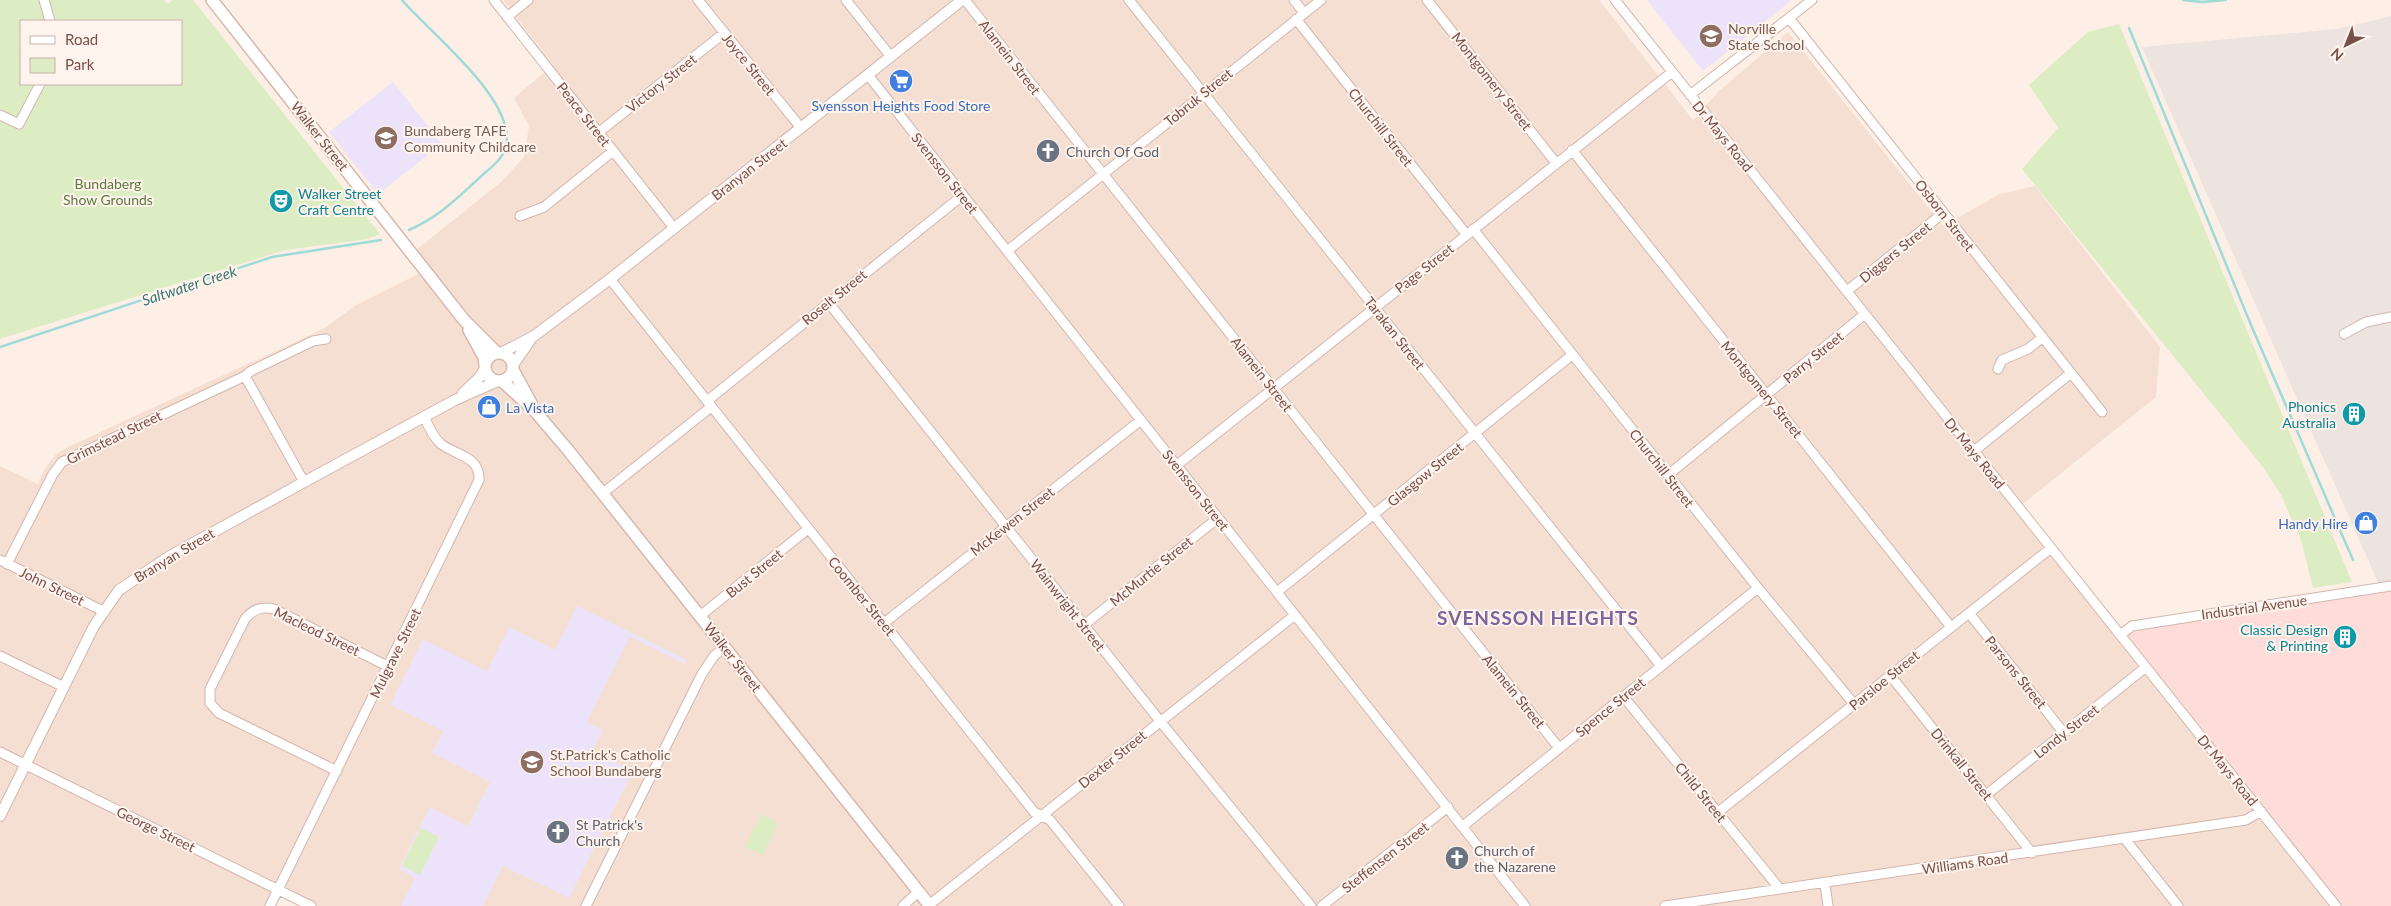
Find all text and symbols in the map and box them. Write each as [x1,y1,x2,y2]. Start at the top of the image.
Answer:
street label: Alamein Street [976,16,1044,98]
legend [20,20,182,85]
place label: Norville State School [1728,20,1804,53]
north arrow [2321,20,2371,70]
school or university icon: Norville State School [1698,23,1724,49]
street label: Montgomery Street [1448,29,1536,133]
text: Road [65,30,98,48]
street label: Joyce Street [719,30,779,98]
text: N [2327,45,2347,65]
street label: Victory Street [622,50,700,116]
text: Park [65,55,95,73]
street label: Tobruk Street [1160,64,1236,130]
supermarket icon: Svensson Heights Food Store [888,68,914,94]
street label: Peace Street [554,79,614,149]
street label: Churchill Street [1345,84,1417,170]
place label: Svensson Heights Food Store [812,97,990,114]
street label: Dr Mays Road [1689,97,1757,175]
street label: Walker Street [288,98,352,174]
place label: Bundaberg TAFE Community Childcare [404,122,536,155]
school or university icon: Bundaberg TAFE Community Childcare [373,125,399,151]
street label: Svensson Street [908,129,982,217]
street label: Branyan Street [708,134,790,204]
church icon: Church Of God [1035,138,1061,164]
place label: Church Of God [1066,143,1159,160]
park label: Bundaberg Show Grounds [63,175,153,208]
street label: Osborn Street [1912,176,1978,254]
place label: Walker Street Craft Centre [298,185,381,218]
theatre icon: Walker Street Craft Centre [268,188,294,214]
street label: Diggers Street [1856,218,1934,286]
street label: Page Street [1391,240,1457,296]
water label: Saltwater Creek [139,261,239,309]
street label: Roselt Street [798,266,870,328]
street label: Tarakan Street [1361,293,1429,373]
street label: Parry Street [1779,328,1847,386]
street label: Alamein Street [1228,333,1296,415]
street label: Montgomery Street [1718,337,1806,441]
shop icon: La Vista [476,394,502,420]
place label: Phonics Australia [2282,398,2336,431]
place label: La Vista [506,399,554,416]
building icon: Phonics Australia [2341,401,2367,427]
street label: Grimstead Street [64,407,164,467]
street label: Dr Mays Road [1941,414,2009,492]
street label: Churchill Street [1626,425,1698,511]
street label: Glasgow Street [1384,438,1466,510]
street label: Svensson Street [1159,446,1233,534]
street label: McKewen Street [967,483,1057,559]
shop icon: Handy Hire [2353,510,2379,536]
place label: Handy Hire [2278,515,2348,532]
street label: Branyan Street [131,524,217,586]
street label: McMurtie Street [1106,532,1196,610]
street label: Bust Street [722,545,786,601]
street label: Coomber Street [825,553,899,639]
street label: Wainwright Street [1027,556,1109,654]
street label: John Street [17,563,87,609]
street label: Industrial Avenue [2200,591,2308,623]
street label: Macleod Street [271,603,363,659]
street label: Mulgrave Street [366,605,424,701]
district label: SVENSSON HEIGHTS [1437,606,1639,629]
street label: Walker Street [701,619,765,695]
place label: Classic Design & Printing [2240,621,2328,654]
building icon: Classic Design & Printing [2332,624,2358,650]
street label: Parsons Street [1982,632,2050,712]
street label: Parsloe Street [1845,647,1923,713]
street label: Alamein Street [1479,651,1549,731]
street label: Spence Street [1572,674,1648,740]
street label: Londy Street [2030,700,2102,762]
street label: Drinkall Street [1928,724,1996,804]
street label: Dexter Street [1075,726,1149,792]
street label: Dr Mays Road [2194,731,2262,809]
place label: St.Patrick's Catholic School Bundaberg [550,746,671,779]
school or university icon: St.Patrick's Catholic School Bundaberg [519,749,545,775]
street label: Child Street [1672,759,1730,825]
street label: George Street [114,803,198,855]
place label: St Patrick's Church [576,816,643,849]
street label: Steffensen Street [1338,818,1432,896]
church icon: St Patrick's Church [545,819,571,845]
place label: Church of the Nazarene [1474,842,1556,875]
church icon: Church of the Nazarene [1444,845,1470,871]
street label: Williams Road [1921,849,2009,877]

